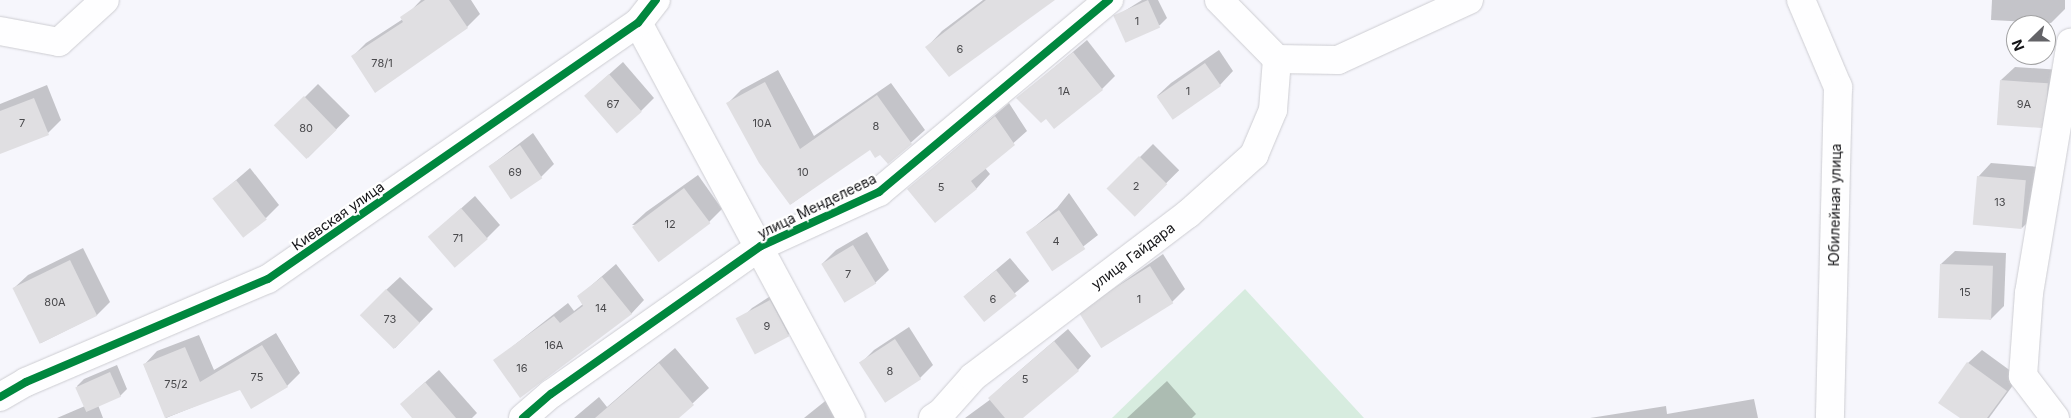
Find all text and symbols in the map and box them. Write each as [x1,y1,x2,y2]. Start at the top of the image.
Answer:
house number: 1 [1135,14,1139,28]
north arrow [2006,15,2056,65]
text: N [2008,37,2027,54]
house number: 6 [957,42,963,56]
house number: 78/1 [371,56,393,70]
house number: 1А [1058,84,1070,98]
house number: 1 [1186,84,1190,98]
house number: 67 [606,97,620,111]
house number: 9А [2017,97,2031,111]
house number: 7 [19,116,25,130]
house number: 10А [752,116,772,130]
house number: 8 [873,119,879,133]
house number: 80 [299,121,313,135]
street label: Юбилейная улица [1826,143,1844,267]
house number: 69 [508,165,522,179]
house number: 10 [797,165,809,179]
street label: улица Менделеева [755,170,879,242]
street label: Киевская улица [289,178,387,254]
house number: 2 [1133,179,1139,193]
house number: 5 [938,180,944,194]
house number: 13 [1994,195,2006,209]
house number: 12 [664,217,676,231]
street label: улица Гайдара [1088,219,1178,293]
house number: 71 [453,231,463,245]
house number: 4 [1052,234,1060,248]
house number: 7 [845,267,851,281]
house number: 15 [1959,285,1971,299]
house number: 6 [990,292,996,306]
house number: 1 [1137,292,1141,306]
house number: 80А [44,295,66,309]
house number: 14 [595,301,607,315]
house number: 73 [384,312,396,326]
house number: 9 [764,319,770,333]
house number: 16А [545,338,563,352]
house number: 16 [516,361,528,375]
house number: 8 [887,364,893,378]
house number: 75 [251,370,263,384]
house number: 5 [1022,372,1028,386]
house number: 75/2 [164,377,188,391]

